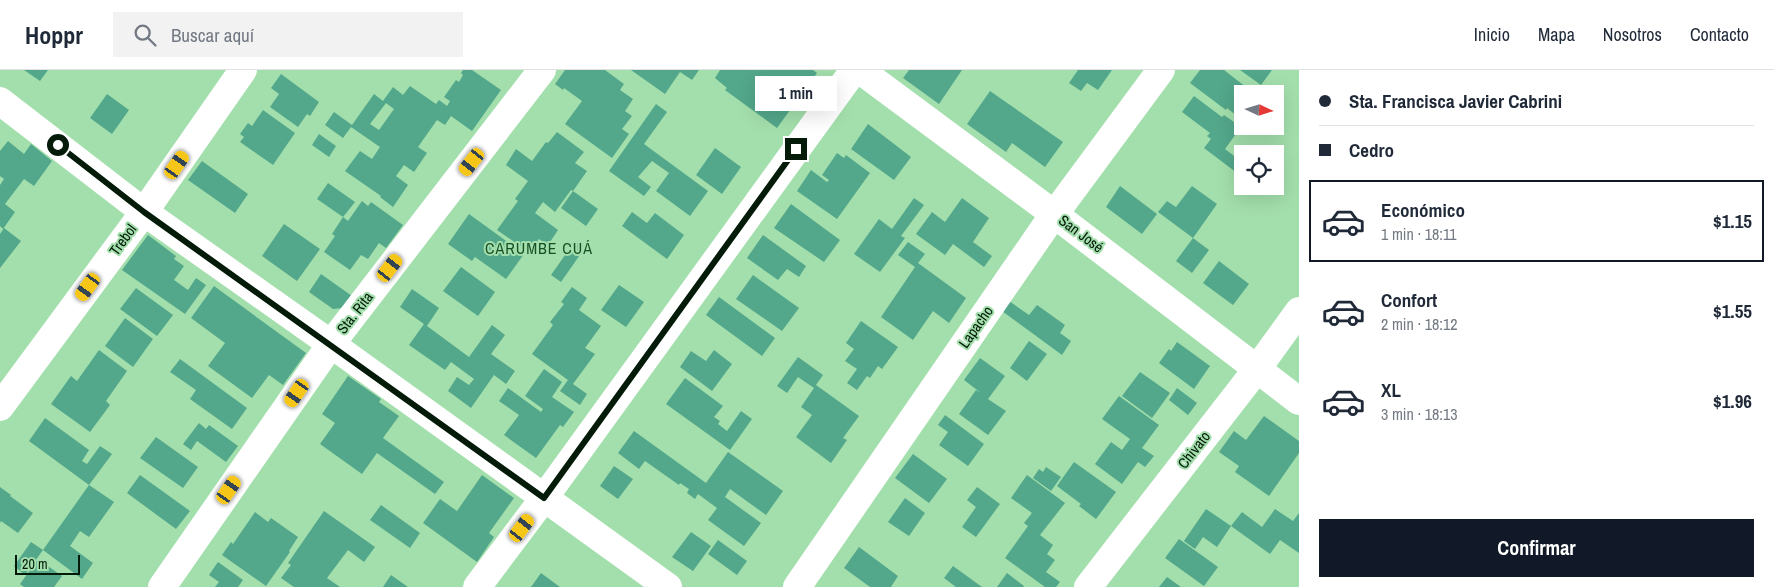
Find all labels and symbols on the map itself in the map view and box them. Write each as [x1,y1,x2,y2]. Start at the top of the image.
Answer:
callout: 1 min [755,77,837,112]
north arrow [1234,85,1284,135]
route start [47,134,69,156]
route end [785,138,807,160]
car [456,146,487,178]
car [162,148,191,182]
street label: San José [1054,210,1108,258]
street label: Trebol [104,220,141,260]
district label: CARUMBE CUÁ [485,237,593,259]
car [374,252,405,284]
car [73,270,102,304]
street label: Sta. Rita [332,287,378,338]
street label: Lapacho [953,301,998,352]
car [282,376,311,410]
street label: Chivato [1172,426,1215,473]
car [214,473,243,507]
car [506,512,537,544]
scale bar [15,552,80,575]

